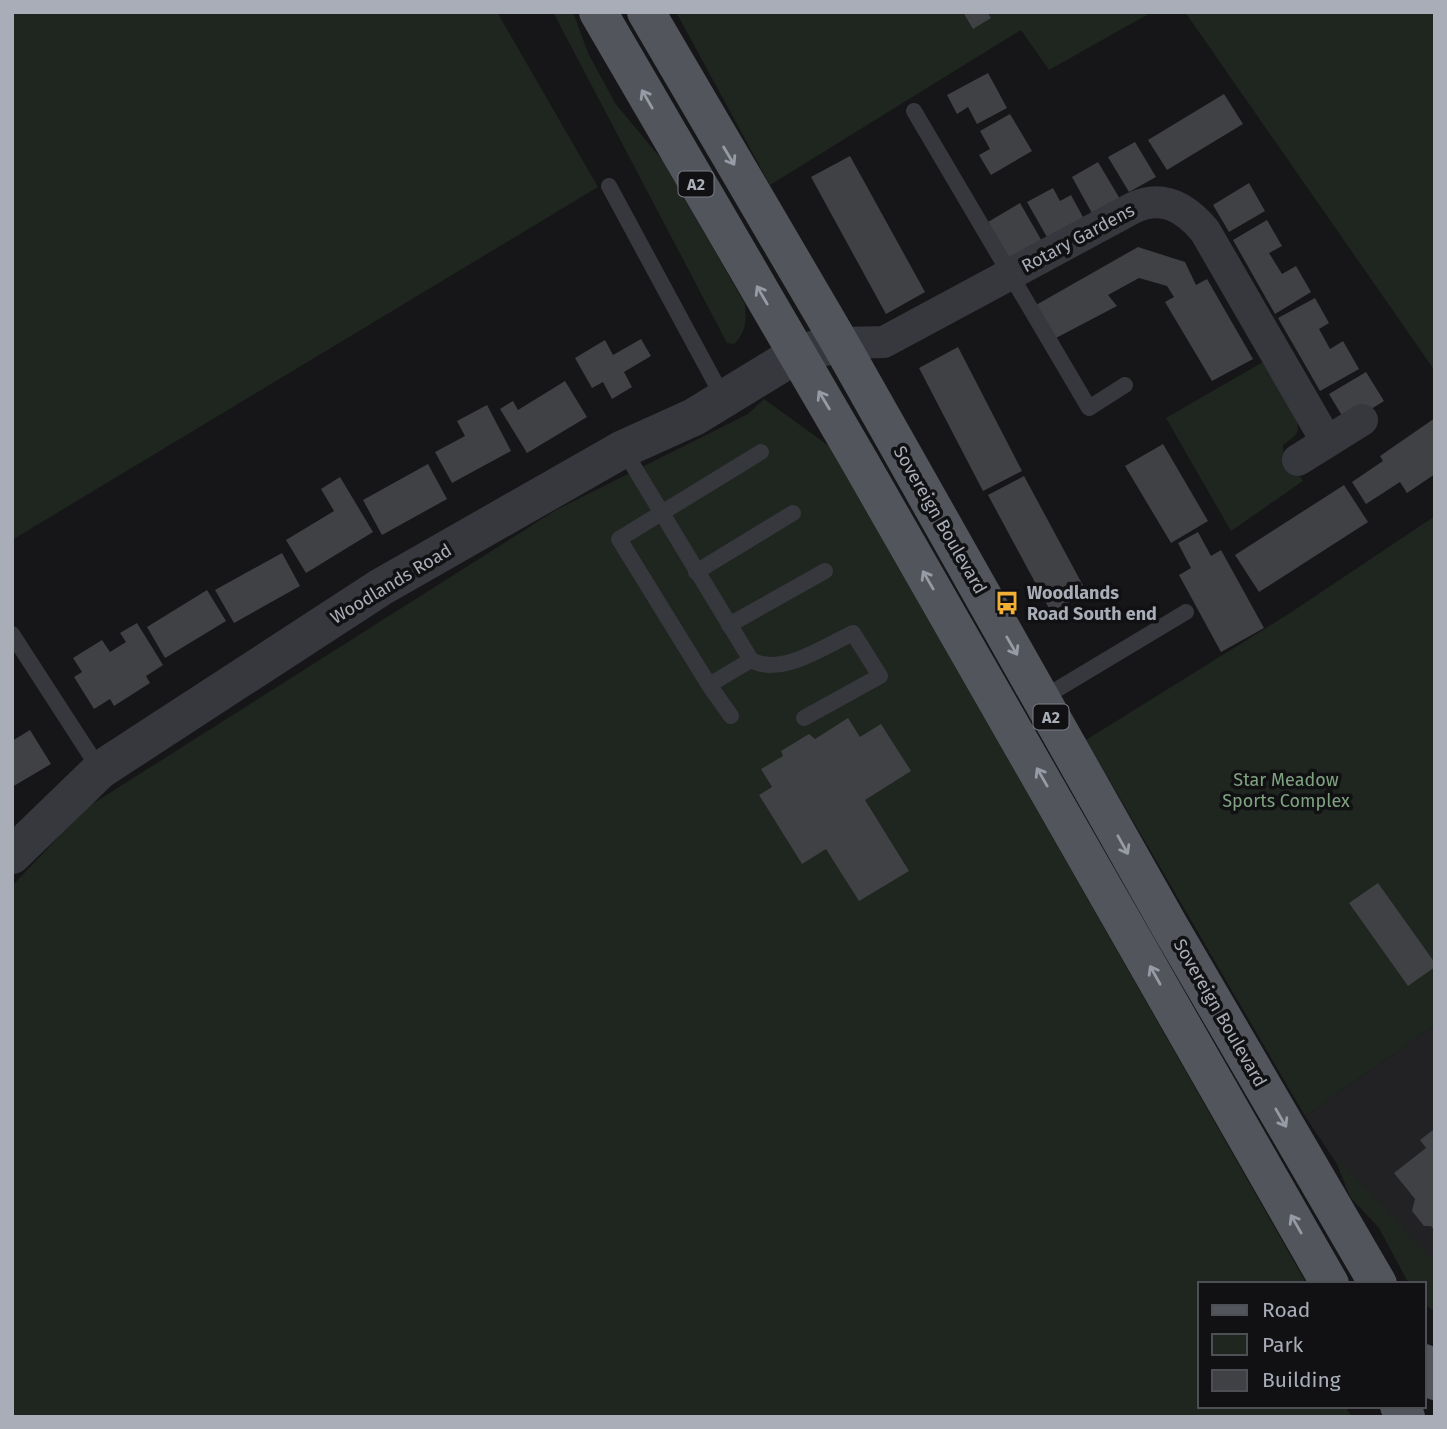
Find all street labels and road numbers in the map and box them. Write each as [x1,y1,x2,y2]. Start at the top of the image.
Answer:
road number: A2 [678,172,714,196]
street label: Rotary Gardens [1018,199,1138,277]
street label: Sovereign Boulevard [889,442,991,598]
street label: Woodlands Road [326,539,456,629]
road number: A2 [1034,704,1068,730]
street label: Sovereign Boulevard [1169,935,1271,1091]

